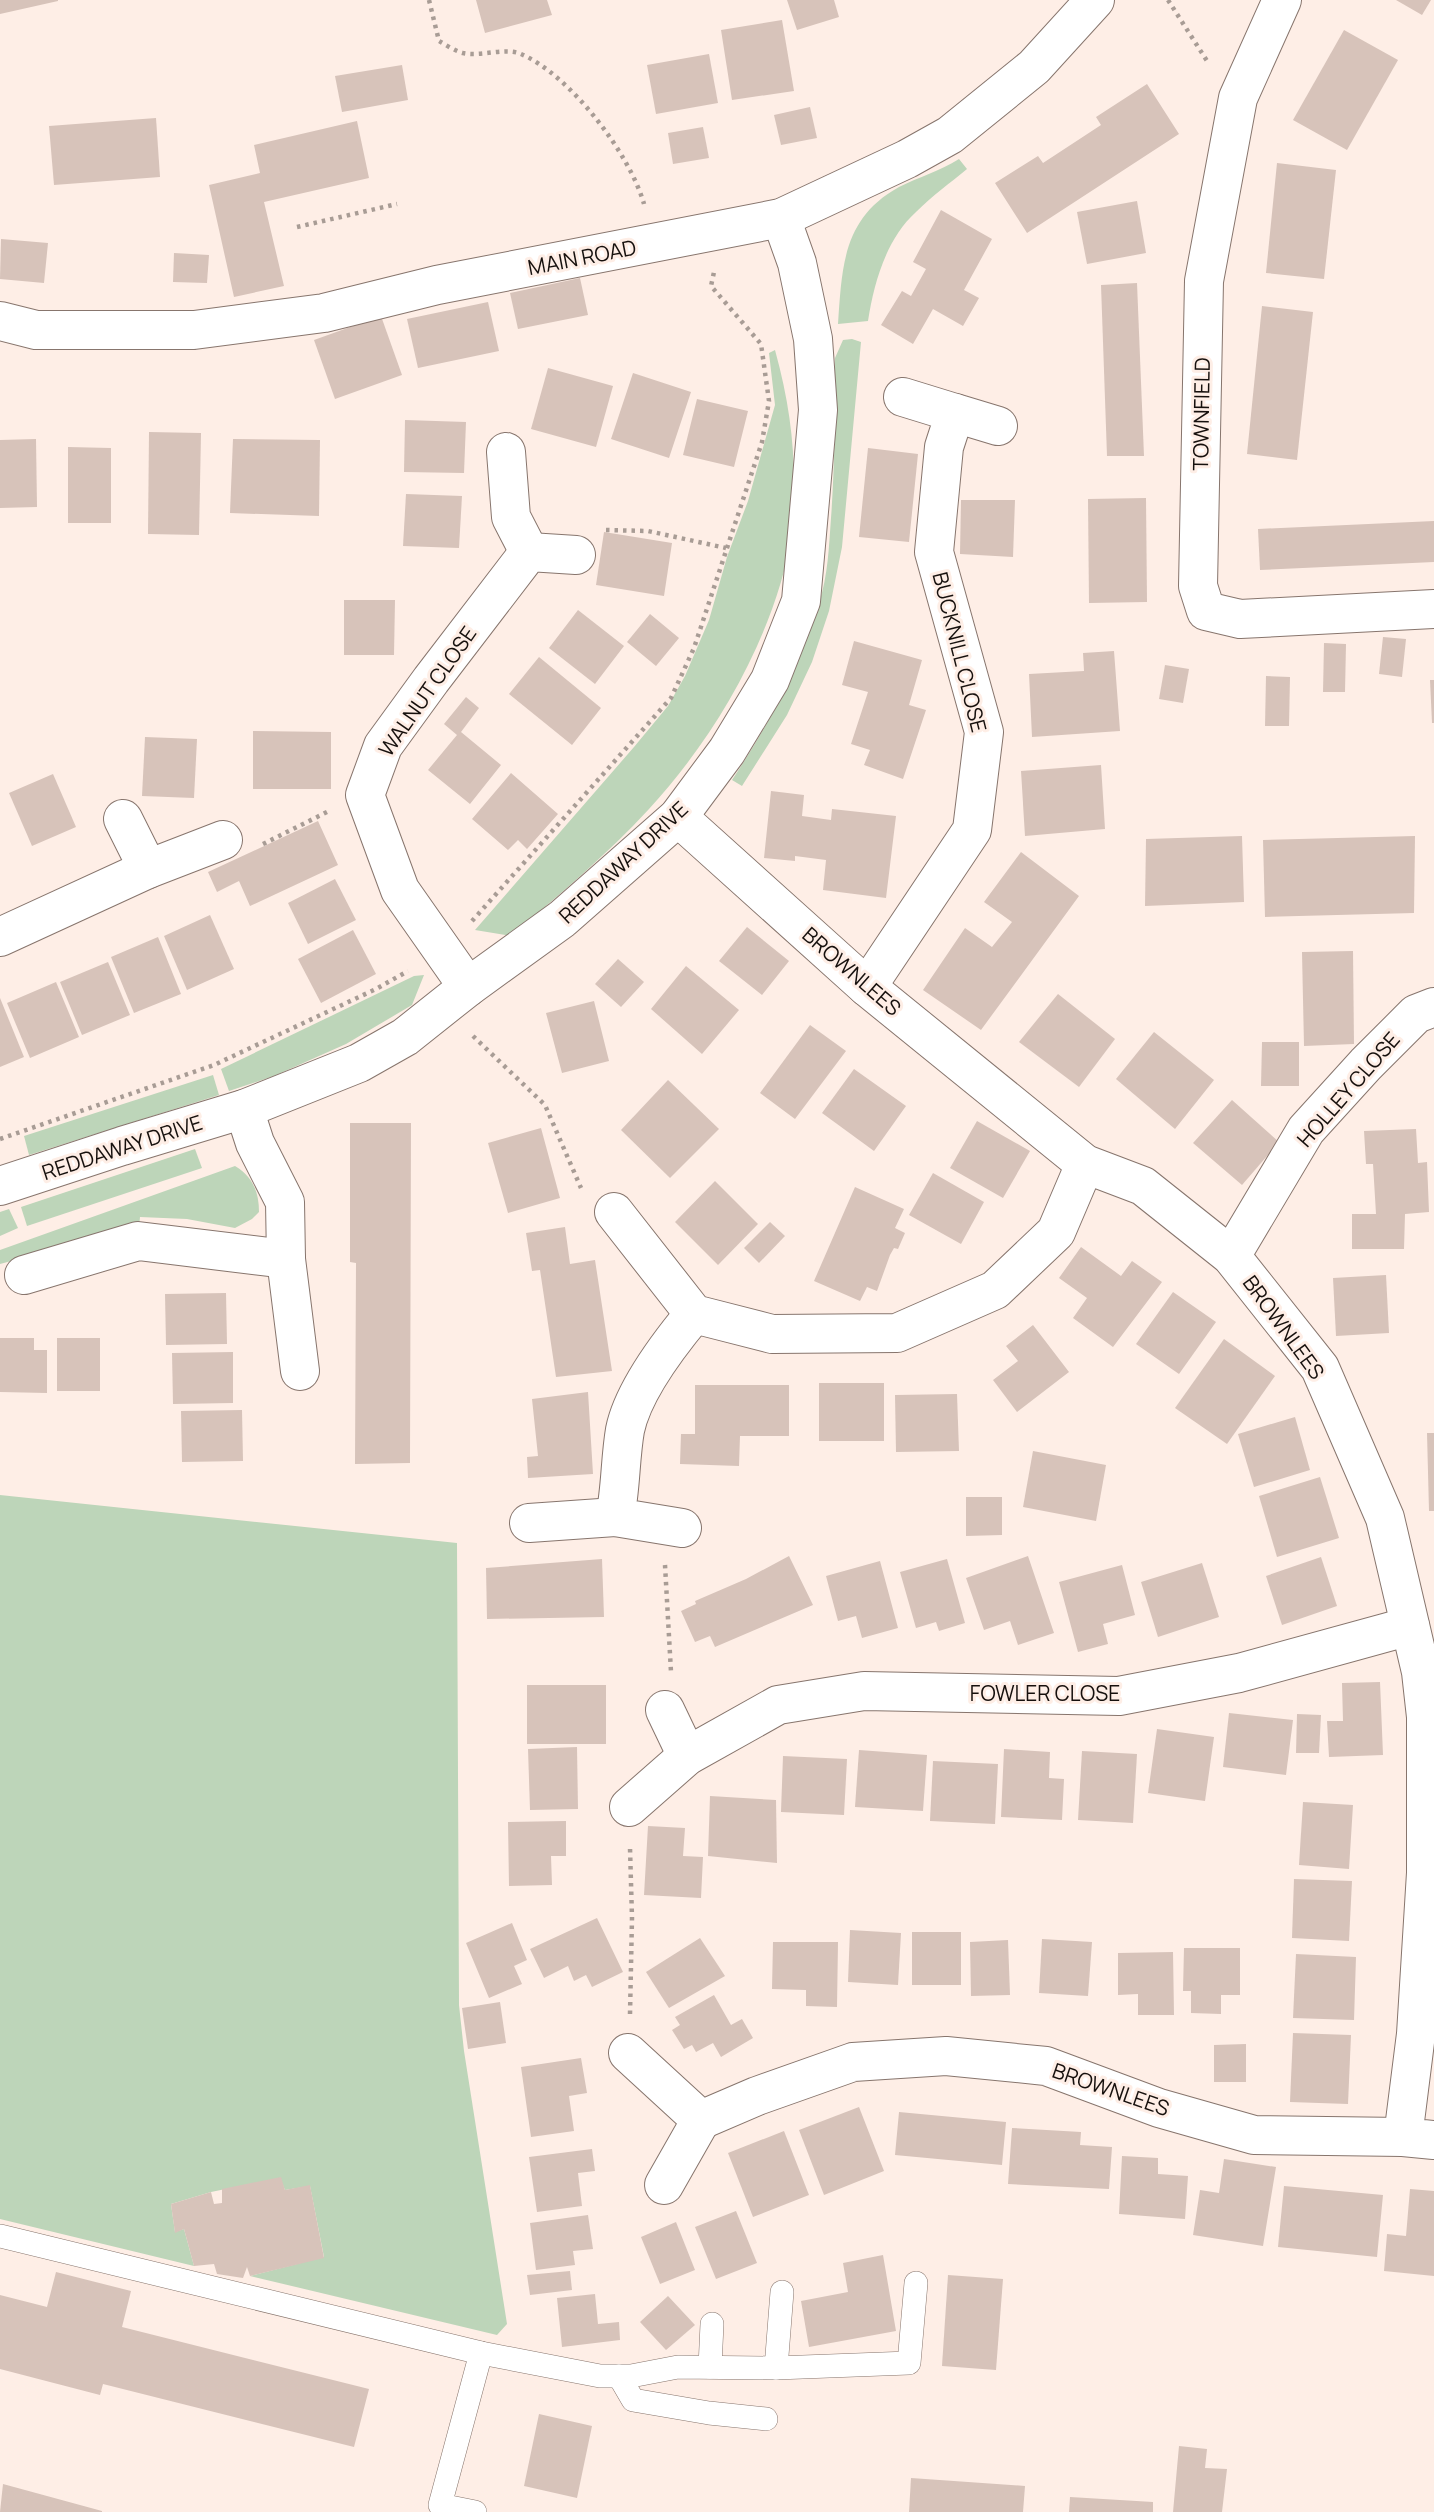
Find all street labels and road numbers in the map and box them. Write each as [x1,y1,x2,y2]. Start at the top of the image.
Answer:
street label: MAIN ROAD [525,233,639,281]
street label: TOWNFIELD [1186,357,1216,471]
street label: BUCKNILL CLOSE [927,569,993,735]
street label: WALNUT CLOSE [372,620,482,762]
street label: REDDAWAY DRIVE [552,795,694,929]
street label: BROWNLEES [797,920,907,1022]
street label: HOLLEY CLOSE [1290,1026,1406,1152]
street label: REDDAWAY DRIVE [38,1108,206,1186]
street label: BROWNLEES [1237,1270,1331,1385]
street label: FOWLER CLOSE [970,1679,1120,1707]
street label: BROWNLEES [1049,2056,1173,2122]

